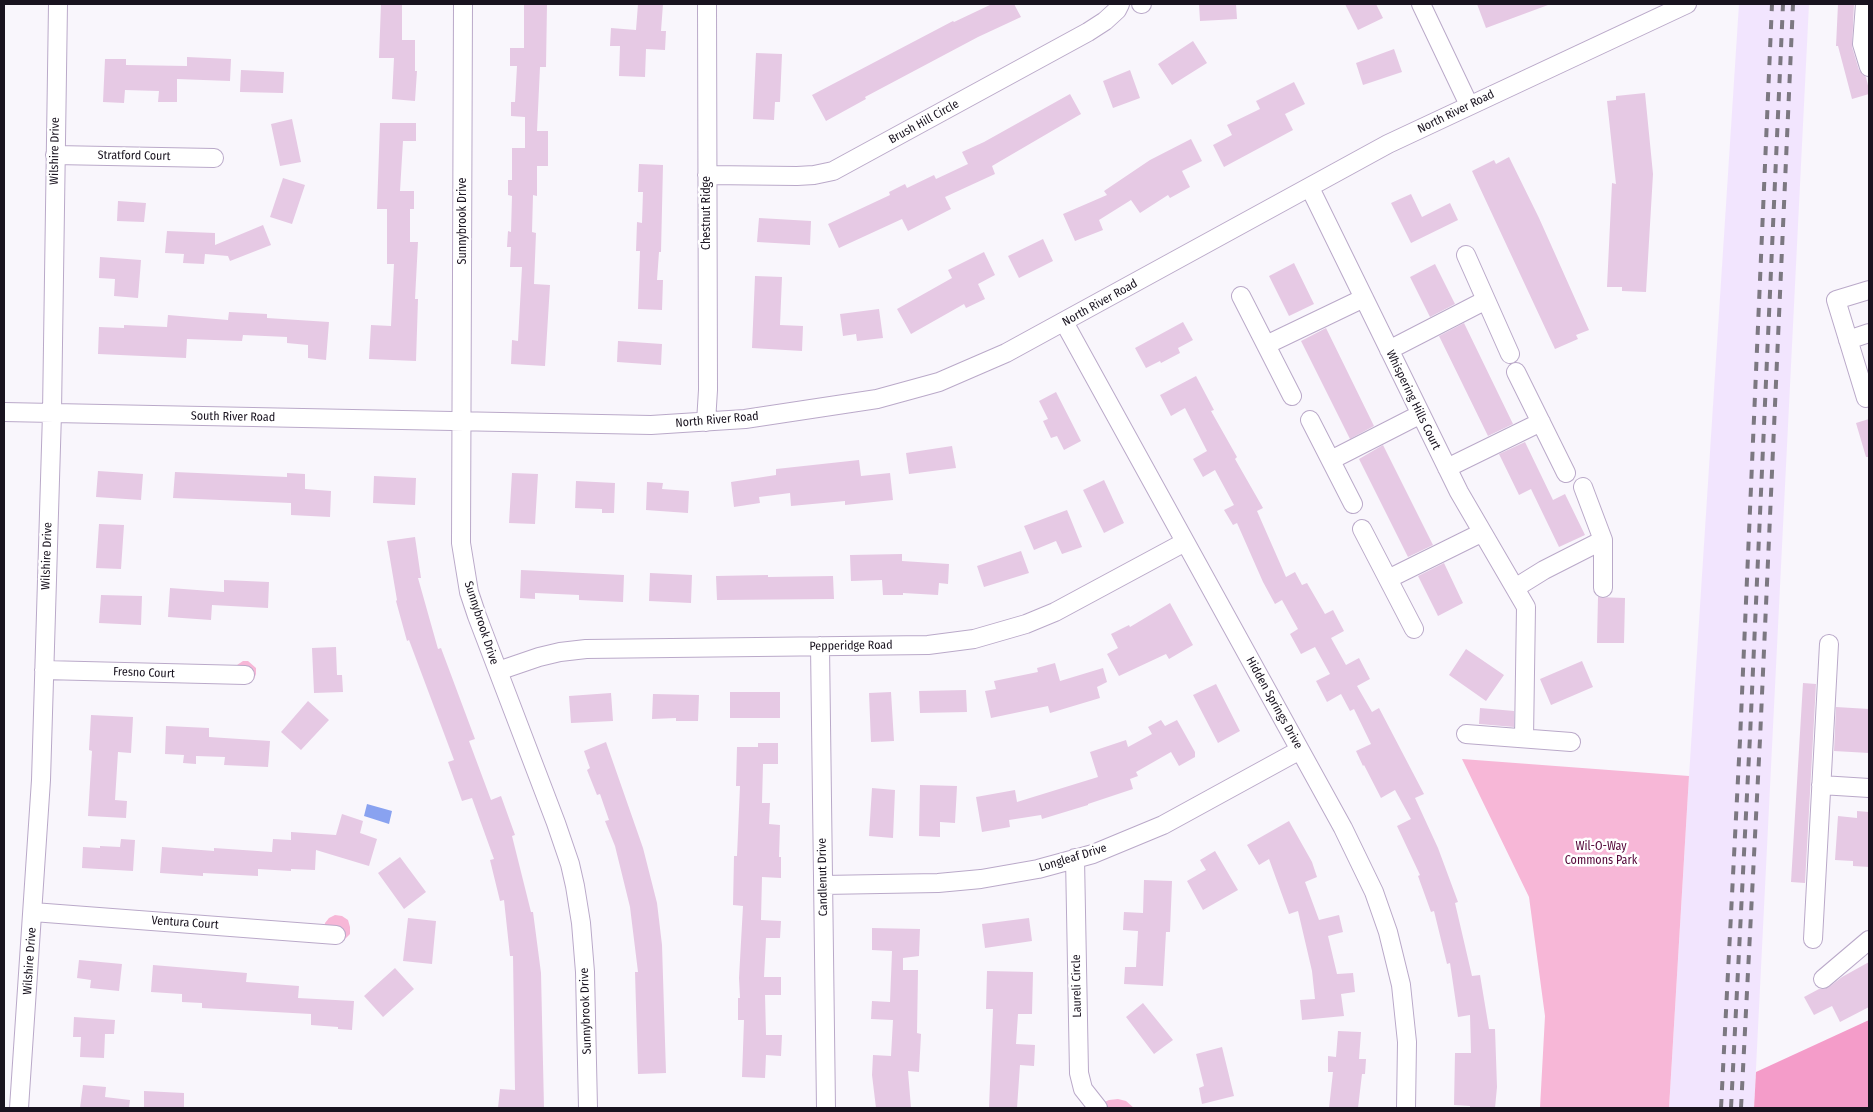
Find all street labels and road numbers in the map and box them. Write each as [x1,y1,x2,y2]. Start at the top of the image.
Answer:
street label: North River Road [1415,87,1497,137]
street label: Brush Hill Circle [886,97,962,147]
street label: Wilshire Drive [47,117,63,185]
street label: Stratford Court [97,148,171,164]
street label: Chestnut Ridge [700,176,714,250]
street label: Sunnybrook Drive [456,178,470,264]
street label: North River Road [1060,276,1140,330]
street label: Whispering Hills Court [1383,348,1443,452]
street label: South River Road [191,409,275,425]
street label: North River Road [675,409,759,431]
street label: Wilshire Drive [39,522,55,590]
street label: Sunnybrook Drive [461,579,501,667]
street label: Pepperidge Road [809,638,893,654]
street label: Hidden Springs Drive [1243,654,1305,752]
street label: Fresno Court [113,665,175,681]
street label: Candlenut Drive [815,838,831,916]
street label: Longleaf Drive [1037,841,1109,875]
street label: Ventura Court [151,913,219,933]
street label: Wilshire Drive [20,927,40,995]
street label: Laureli Circle [1069,954,1085,1018]
street label: Sunnybrook Drive [577,967,595,1055]

